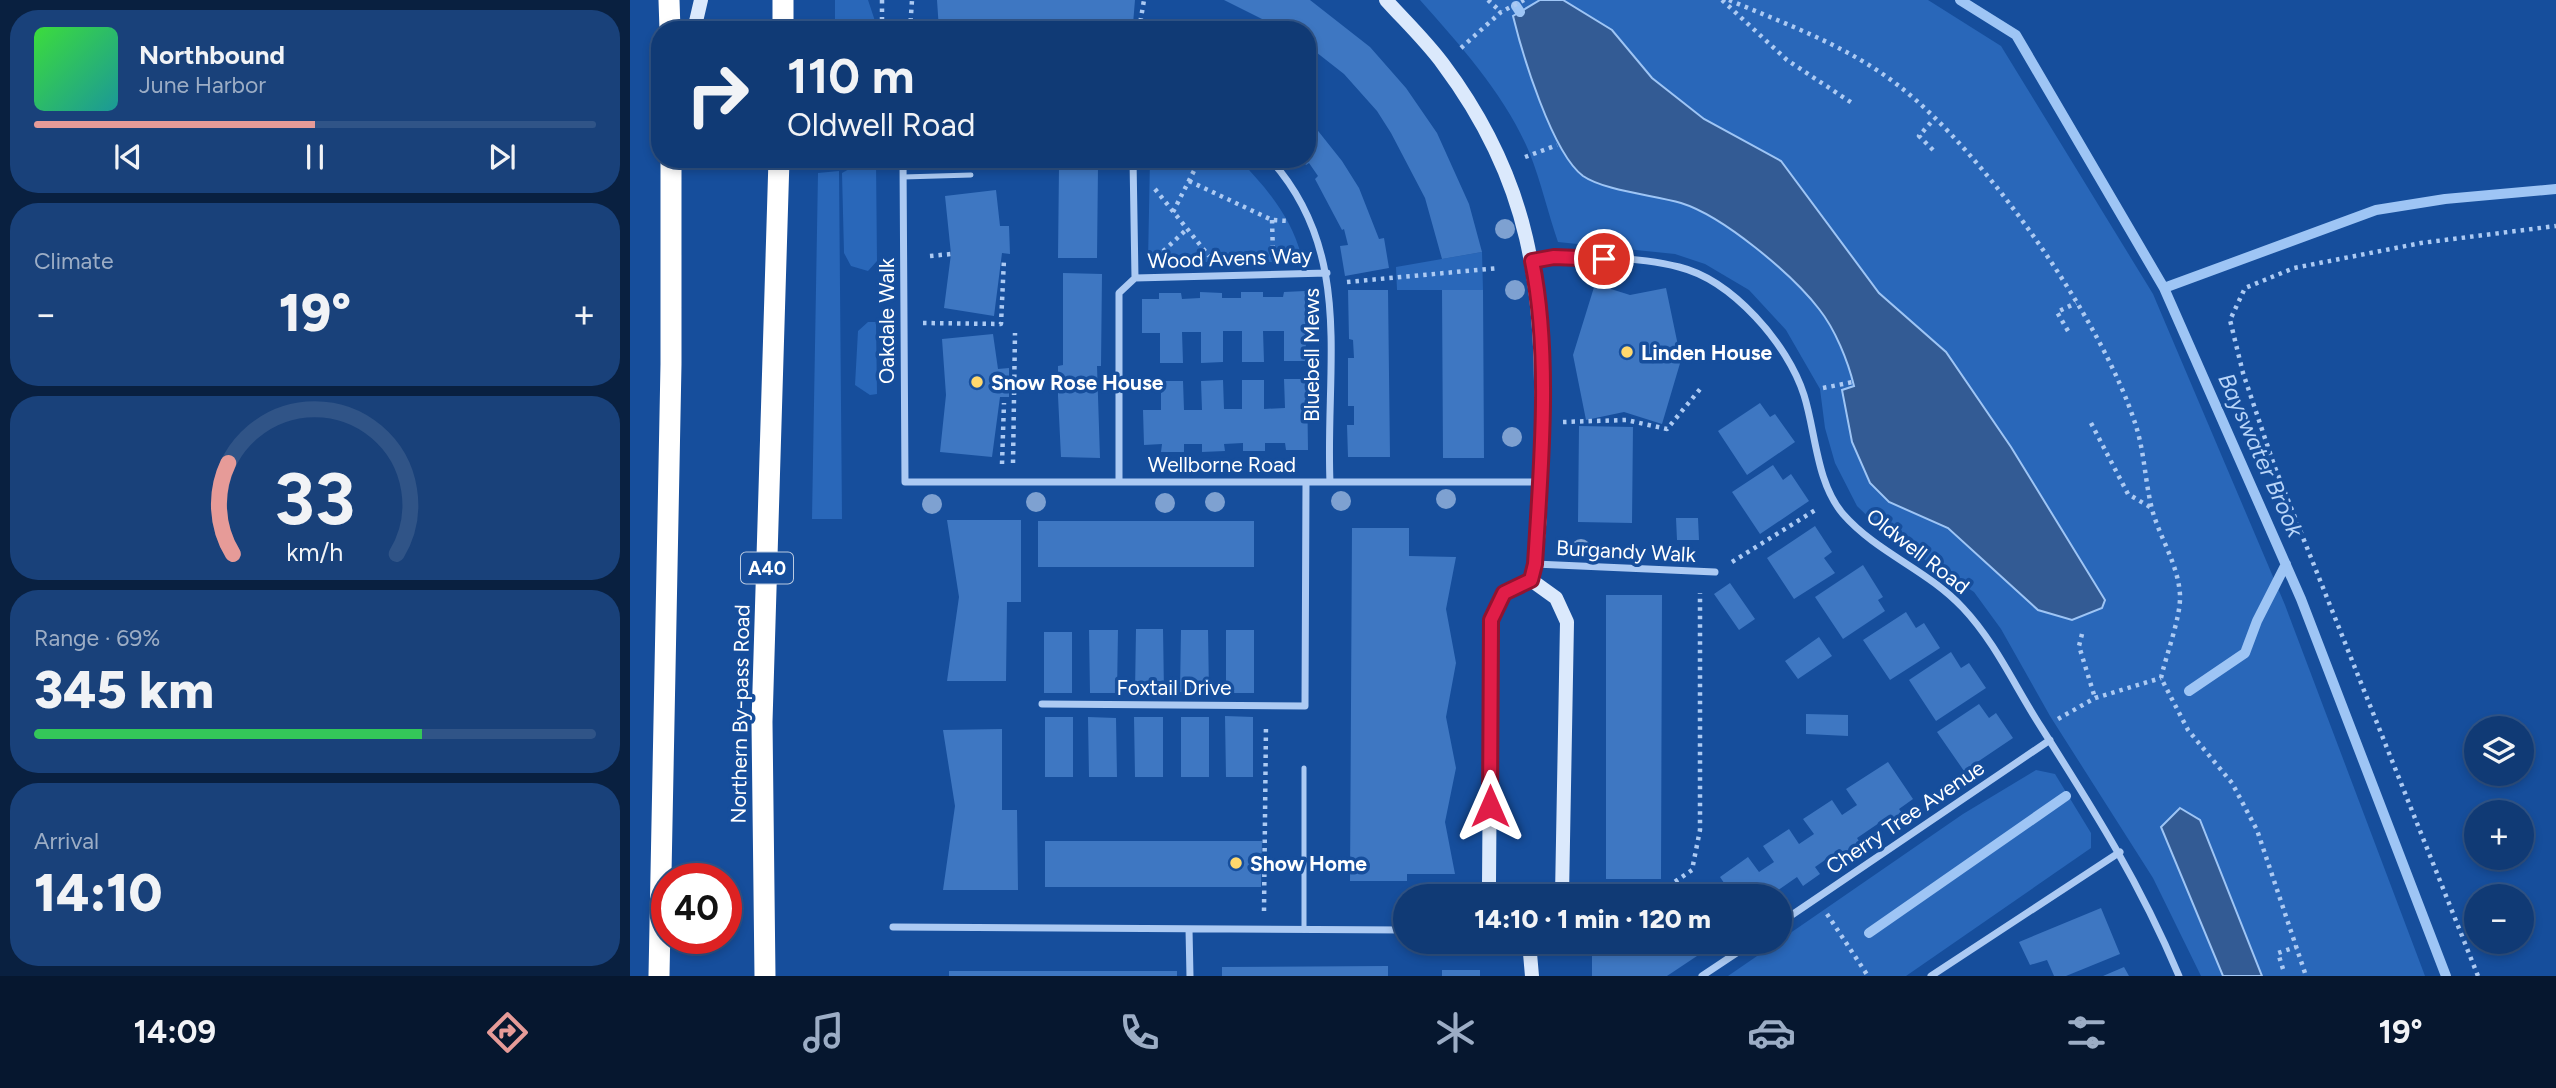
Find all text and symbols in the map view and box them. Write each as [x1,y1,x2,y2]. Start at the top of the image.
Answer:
text: Northbound [139,39,285,71]
text: 110 m [787,46,915,105]
icon: right [672,49,763,140]
text: June Harbor [139,71,266,99]
text: Oldwell Road [787,106,975,144]
icon: previous [109,138,147,176]
icon: pause [296,138,334,176]
icon: next [483,138,521,176]
pin [1574,229,1634,289]
icon: arrive [1585,240,1623,278]
street label: Wood Avens Way [1147,243,1313,273]
text: Climate [34,247,113,275]
street label: Oakdale Walk [874,257,899,384]
text: 19° [279,282,351,344]
street label: Bluebell Mews [1299,288,1324,422]
text: − [34,291,58,337]
text: + [572,291,596,337]
place label: Linden House [1641,340,1772,365]
marker: Linden House [1619,344,1635,360]
water label: Bayswater Brook [2212,369,2310,542]
place label: Snow Rose House [991,370,1164,395]
marker: Snow Rose House [969,374,985,390]
street label: Wellborne Road [1148,452,1296,477]
text: 33 [275,455,355,542]
street label: Oldwell Road [1862,503,1974,599]
street label: Burgandy Walk [1556,535,1697,567]
text: km/h [286,537,344,567]
road number: A40 [741,552,793,583]
street label: Northern By-pass Road [726,604,754,824]
text: Range · 69% [34,624,160,652]
text: 345 km [34,659,214,721]
street label: Foxtail Drive [1116,675,1232,700]
map controls [2464,716,2534,954]
button: layers [2464,716,2534,786]
street label: Cherry Tree Avenue [1821,755,1989,879]
position arrow [1453,769,1527,843]
button: + [2464,800,2534,870]
text: Arrival [34,827,99,855]
place label: Show Home [1250,851,1367,876]
marker: Show Home [1228,855,1244,871]
text: 14:10 [34,862,162,924]
speed limit sign: 40 [651,863,742,954]
button: − [2464,884,2534,954]
text: 14:10 · 1 min · 120 m [1474,903,1711,935]
icon: directions [483,1008,532,1057]
icon: music [799,1008,848,1057]
icon: phone [1115,1008,1164,1057]
icon: climate [1431,1008,1480,1057]
icon: car [1747,1008,1796,1057]
icon: filters [2062,1008,2111,1057]
text: 14:09 [133,1013,216,1051]
text: 19° [2378,1013,2423,1051]

